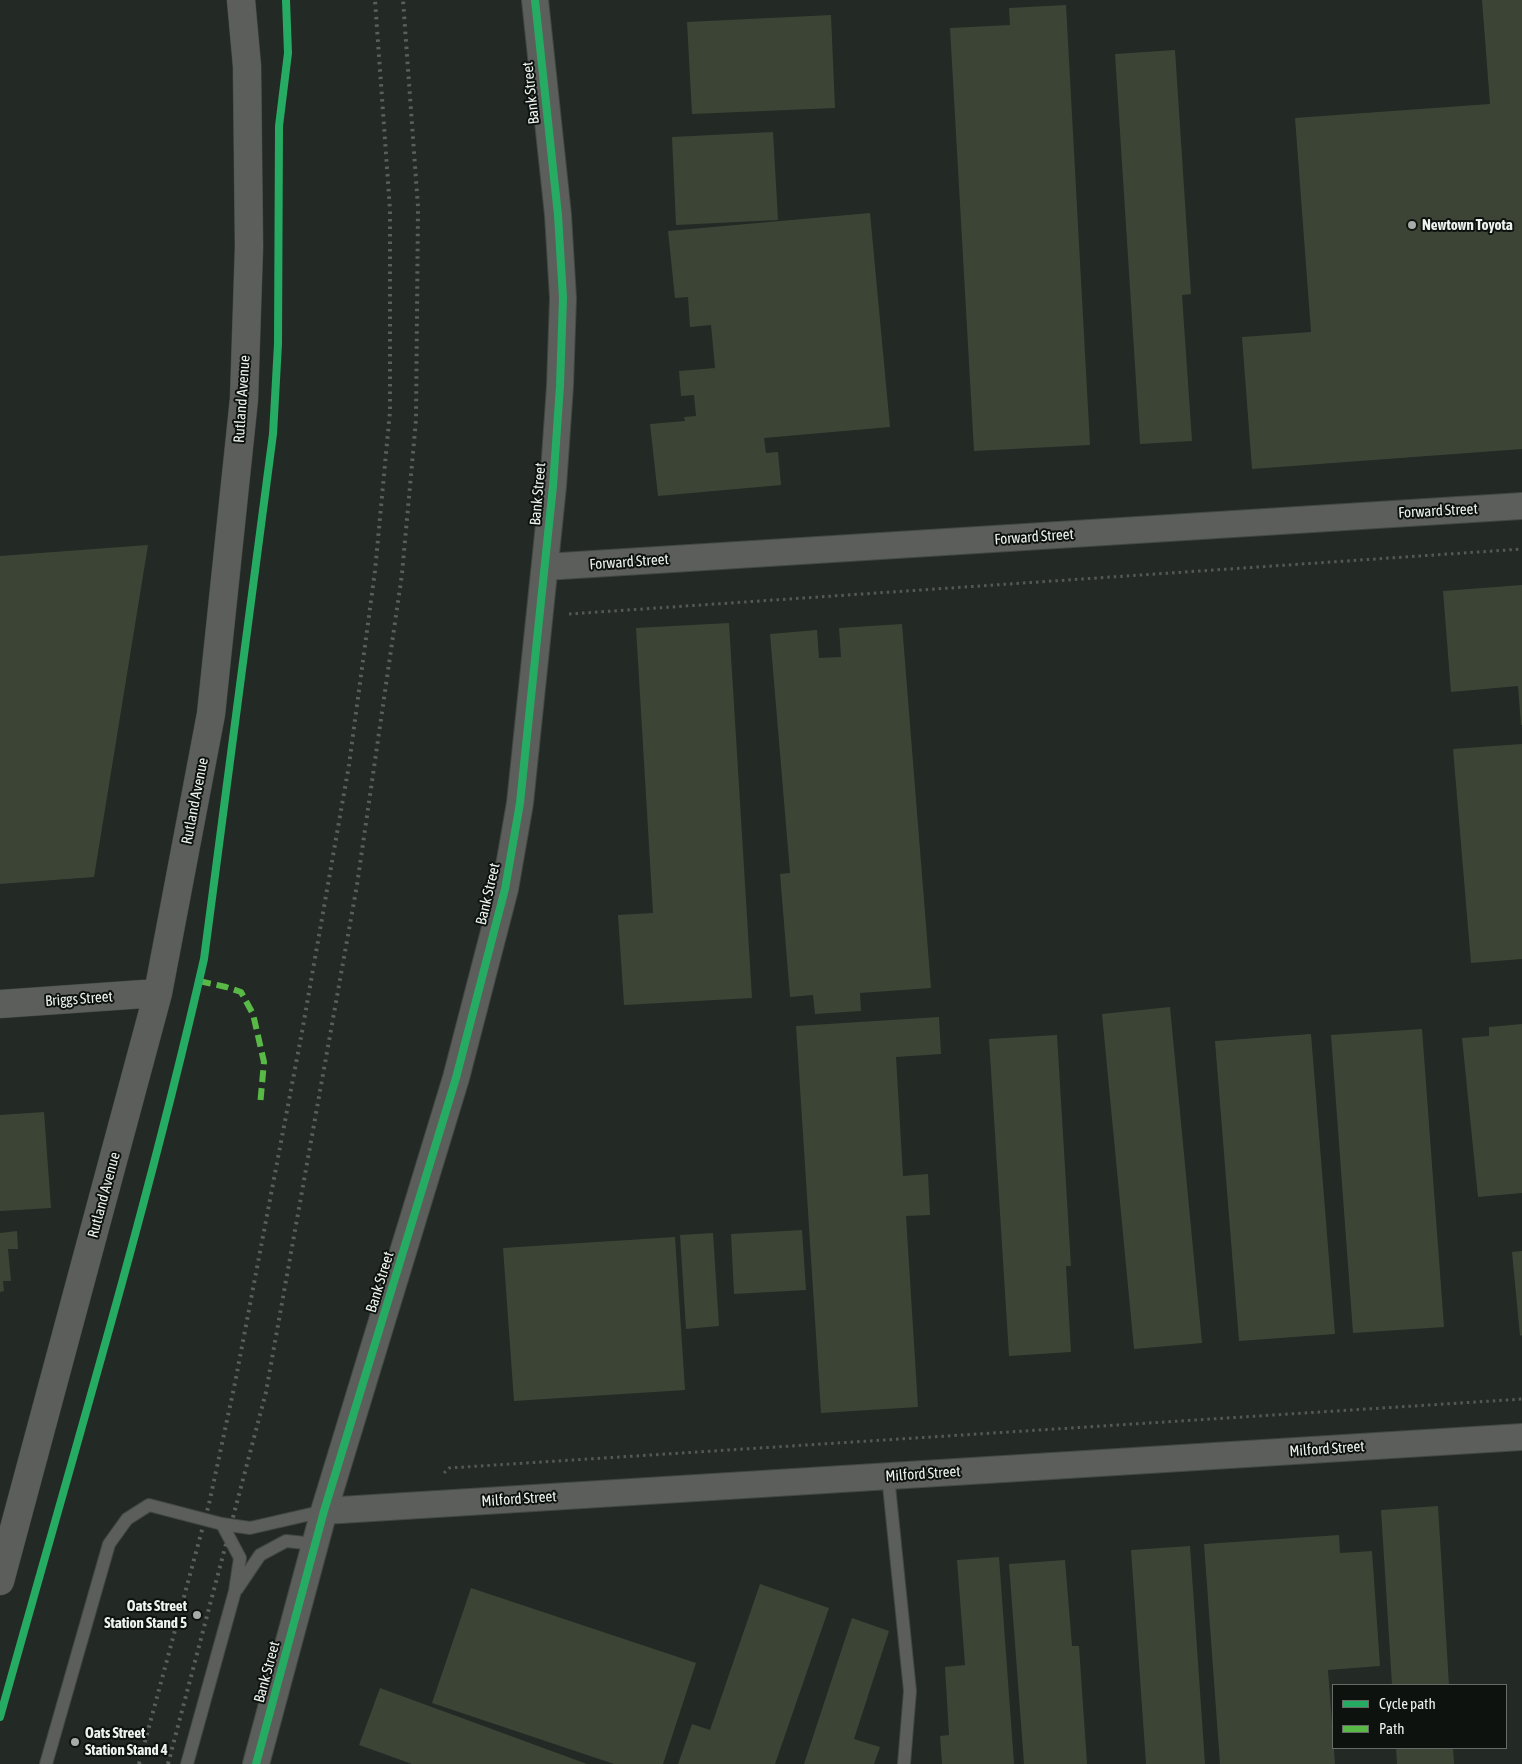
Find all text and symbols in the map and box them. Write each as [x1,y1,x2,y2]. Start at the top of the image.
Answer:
street label: Bank Street [519,61,543,125]
place label: Newtown Toyota [1422,216,1513,234]
marker: Newtown Toyota [1406,219,1418,231]
street label: Rutland Avenue [230,354,254,444]
street label: Bank Street [526,462,550,526]
street label: Forward Street [1398,500,1478,522]
street label: Forward Street [994,525,1074,549]
street label: Forward Street [589,550,669,574]
street label: Rutland Avenue [178,756,212,846]
street label: Bank Street [472,861,504,927]
street label: Briggs Street [45,988,113,1010]
street label: Rutland Avenue [84,1150,124,1240]
street label: Bank Street [362,1249,398,1315]
street label: Milford Street [1289,1437,1365,1461]
street label: Milford Street [885,1462,961,1486]
street label: Milford Street [481,1487,557,1511]
place label: Oats Street Station Stand 5 [104,1597,187,1632]
marker: Oats Street Station Stand 5 [191,1609,203,1621]
street label: Bank Street [250,1639,284,1705]
legend [1332,1684,1507,1749]
text: Cycle path [1379,1695,1436,1712]
text: Path [1379,1720,1405,1737]
place label: Oats Street Station Stand 4 [85,1724,168,1759]
marker: Oats Street Station Stand 4 [69,1736,81,1748]

